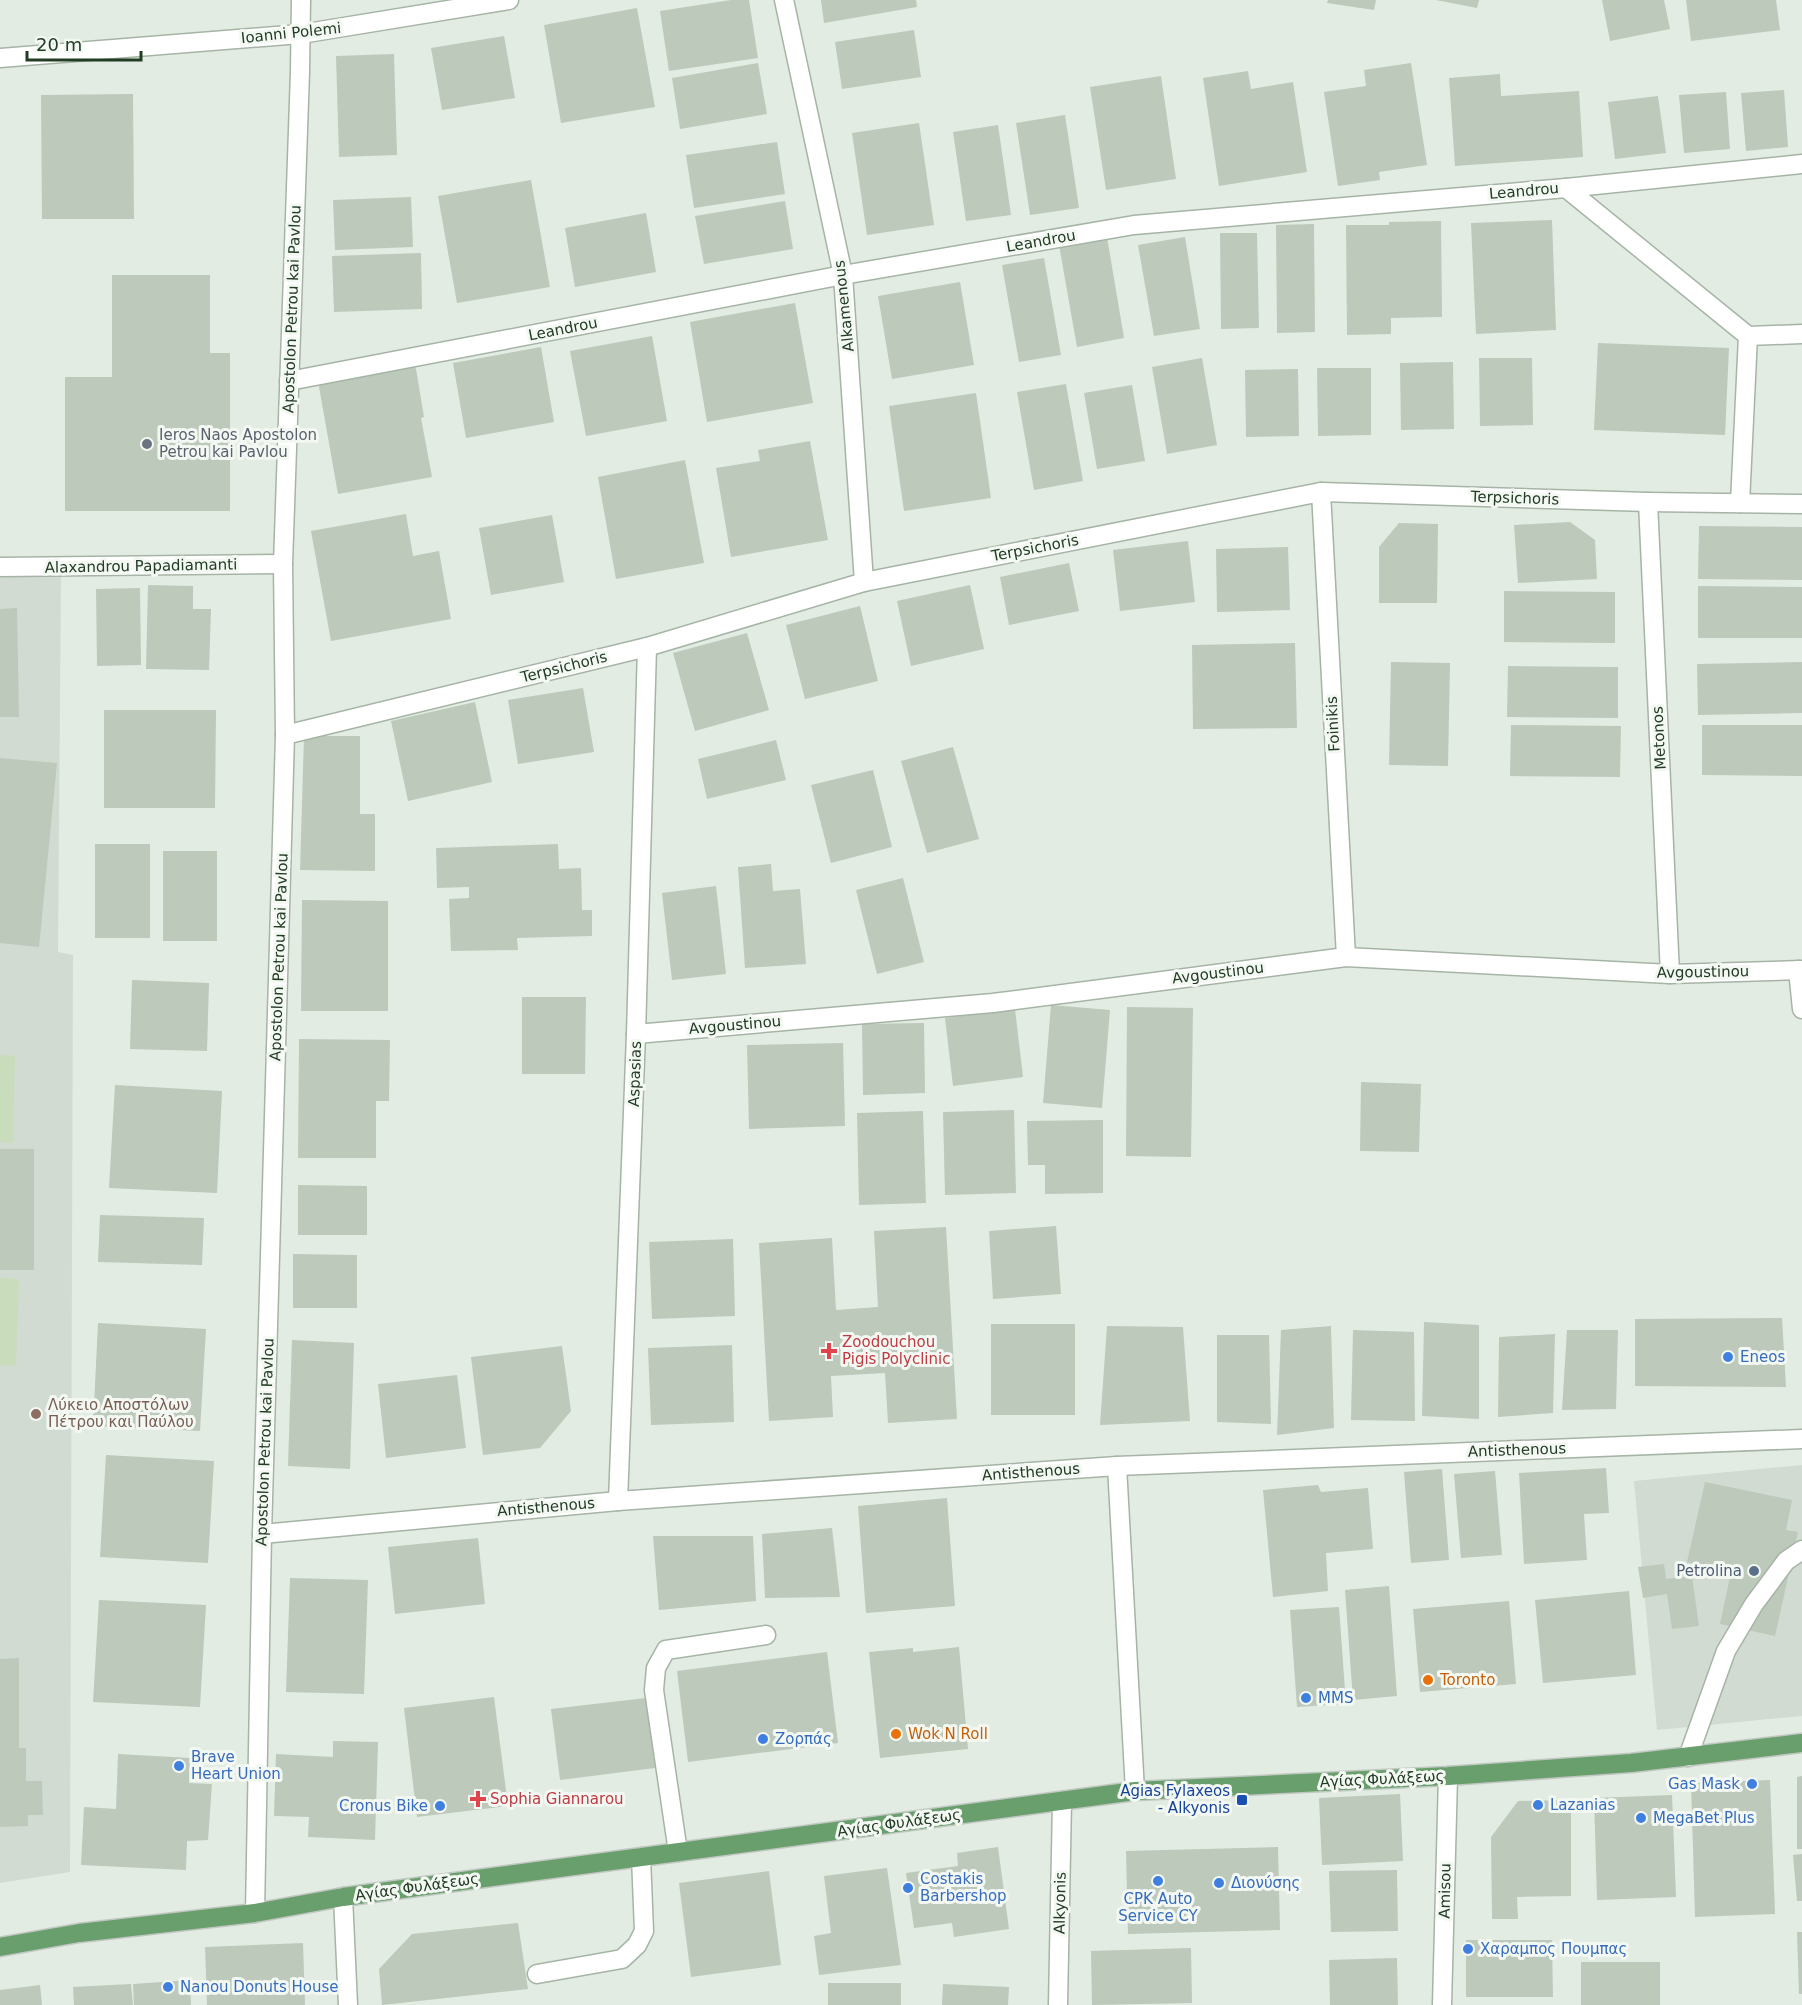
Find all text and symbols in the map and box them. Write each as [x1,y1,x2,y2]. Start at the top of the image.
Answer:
street label: Ioanni Polemi [240,19,342,47]
scale bar [27,24,141,62]
text: 20 m [36,34,82,55]
street label: Leandrou [1488,179,1560,203]
street label: Apostolon Petrou kai Pavlou [279,205,305,413]
street label: Leandrou [1005,226,1077,256]
street label: Alkamenous [830,259,858,353]
street label: Leandrou [527,313,599,345]
place label: Ieros Naos Apostolon Petrou kai Pavlou [159,426,317,461]
marker: Ieros Naos Apostolon Petrou kai Pavlou [140,437,154,451]
street label: Terpsichoris [1469,487,1560,509]
street label: Terpsichoris [989,531,1080,565]
street label: Alaxandrou Papadiamanti [45,555,237,577]
street label: Terpsichoris [518,648,609,687]
street label: Foinikis [1323,695,1343,752]
street label: Metonos [1648,706,1670,770]
street label: Apostolon Petrou kai Pavlou [266,853,292,1061]
street label: Avgoustinou [1171,958,1265,988]
street label: Avgoustinou [1657,962,1749,982]
street label: Avgoustinou [688,1012,782,1038]
street label: Aspasias [625,1041,645,1107]
place label: Zoodouchou Pigis Polyclinic [842,1333,950,1368]
street label: Apostolon Petrou kai Pavlou [252,1338,278,1546]
marker: Zoodouchou Pigis Polyclinic [820,1342,838,1360]
place label: Eneos [1740,1348,1785,1366]
marker: Eneos [1721,1350,1735,1364]
place label: Λύκειο Αποστόλων Πέτρου και Παύλου [48,1396,194,1431]
marker: Λύκειο Αποστόλων Πέτρου και Παύλου [29,1407,43,1421]
street label: Antisthenous [1468,1439,1567,1461]
street label: Antisthenous [981,1460,1081,1484]
street label: Antisthenous [496,1494,596,1520]
place label: Petrolina [1676,1562,1742,1580]
marker: Petrolina [1747,1564,1761,1578]
place label: Toronto [1439,1671,1495,1689]
marker: Toronto [1421,1673,1435,1687]
place label: MMS [1318,1689,1353,1707]
marker: MMS [1299,1691,1313,1705]
place label: Wok N Roll [908,1725,988,1743]
marker: Wok N Roll [889,1727,903,1741]
place label: Ζορπάς [775,1730,832,1748]
marker: Ζορπάς [756,1732,770,1746]
place label: Brave Heart Union [191,1748,281,1783]
marker: Brave Heart Union [172,1759,186,1773]
street label: Αγίας Φυλάξεως [1319,1767,1445,1791]
place label: Gas Mask [1668,1775,1740,1793]
marker: Gas Mask [1745,1777,1759,1791]
place label: Agias Fylaxeos - Alkyonis [1120,1782,1230,1817]
place label: Sophia Giannarou [490,1790,624,1808]
marker: Sophia Giannarou [471,1792,485,1806]
marker: Agias Fylaxeos - Alkyonis [1235,1793,1249,1807]
place label: Lazanias [1550,1796,1615,1814]
place label: Cronus Bike [339,1797,428,1815]
marker: Lazanias [1531,1798,1545,1812]
marker: Cronus Bike [433,1799,447,1813]
street label: Αγίας Φυλάξεως [836,1805,962,1841]
place label: MegaBet Plus [1653,1809,1755,1827]
marker: MegaBet Plus [1634,1811,1648,1825]
street label: Amisou [1436,1863,1454,1919]
street label: Αγίας Φυλάξεως [354,1869,480,1905]
place label: Costakis Barbershop [920,1870,1007,1905]
street label: Alkyonis [1050,1872,1070,1934]
marker: CPK Auto Service CY [1151,1874,1165,1888]
place label: Διονύσης [1231,1874,1300,1892]
marker: Διονύσης [1212,1876,1226,1890]
marker: Costakis Barbershop [901,1881,915,1895]
place label: CPK Auto Service CY [1118,1890,1199,1925]
place label: Χαραμπος Πουμπας [1480,1940,1627,1958]
marker: Χαραμπος Πουμπας [1461,1942,1475,1956]
place label: Nanou Donuts House [180,1978,339,1996]
marker: Nanou Donuts House [161,1980,175,1994]

